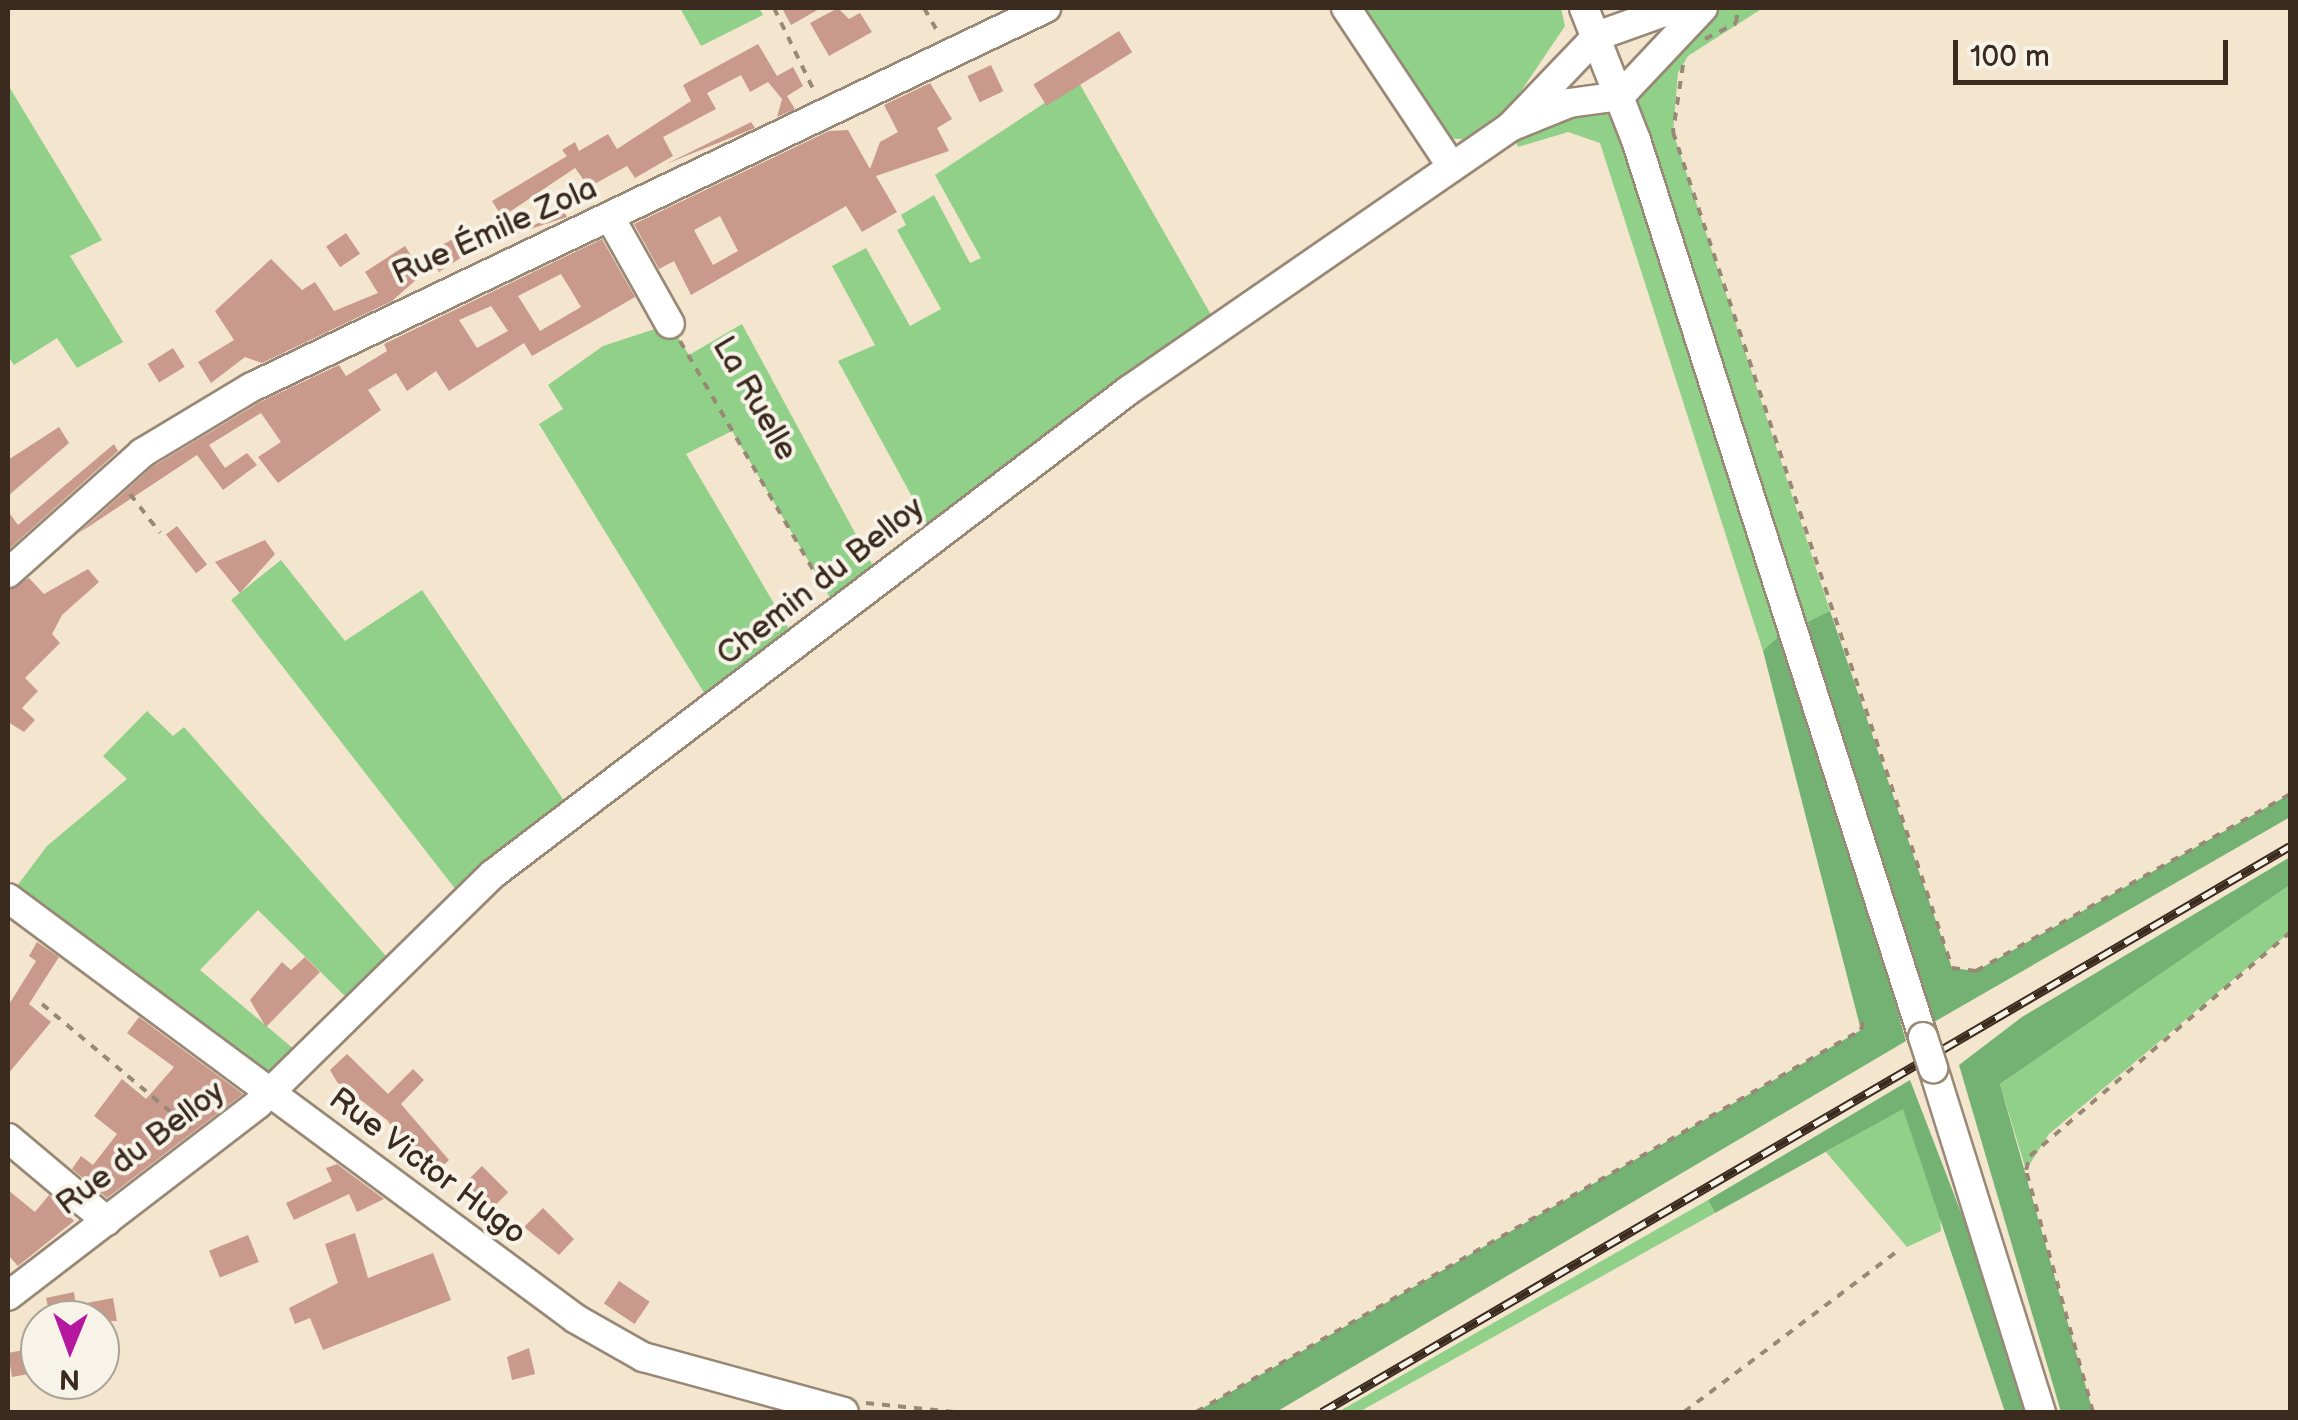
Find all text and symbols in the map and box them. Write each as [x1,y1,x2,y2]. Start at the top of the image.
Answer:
scale bar [1958,20,2233,82]
text: 100 m [1970,39,2050,75]
street label: Rue Émile Zola [387,170,603,294]
street label: La Ruelle [703,330,805,468]
street label: Chemin du Belloy [710,489,932,675]
street label: Rue du Belloy [50,1073,232,1225]
street label: Rue Victor Hugo [321,1080,533,1254]
north arrow [20,1300,120,1400]
text: N [59,1362,80,1395]

